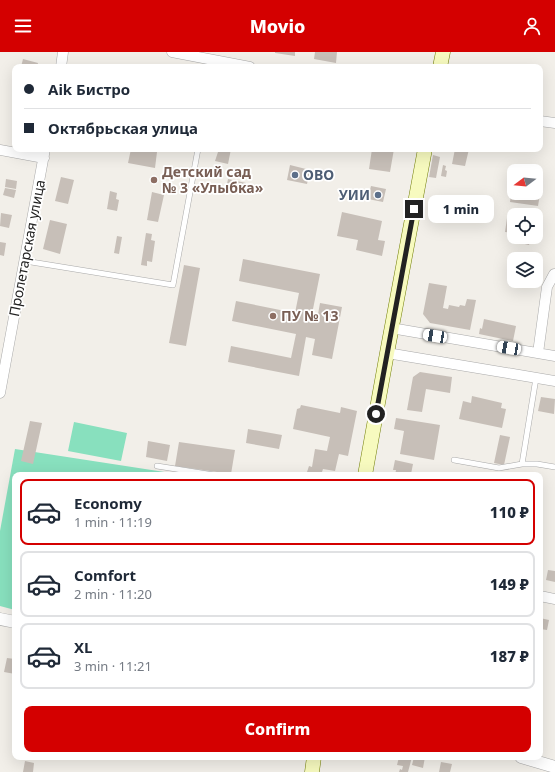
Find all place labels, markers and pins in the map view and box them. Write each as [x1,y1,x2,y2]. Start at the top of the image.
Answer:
place label: Детский сад № 3 «Улыбка» [162,162,264,197]
place label: ОВО [303,165,334,184]
marker: ОВО [290,170,300,180]
marker: Детский сад № 3 «Улыбка» [149,175,159,185]
place label: УИИ [339,185,370,204]
marker: УИИ [373,190,383,200]
place label: ПУ № 13 [281,306,338,325]
marker: ПУ № 13 [268,311,278,321]

